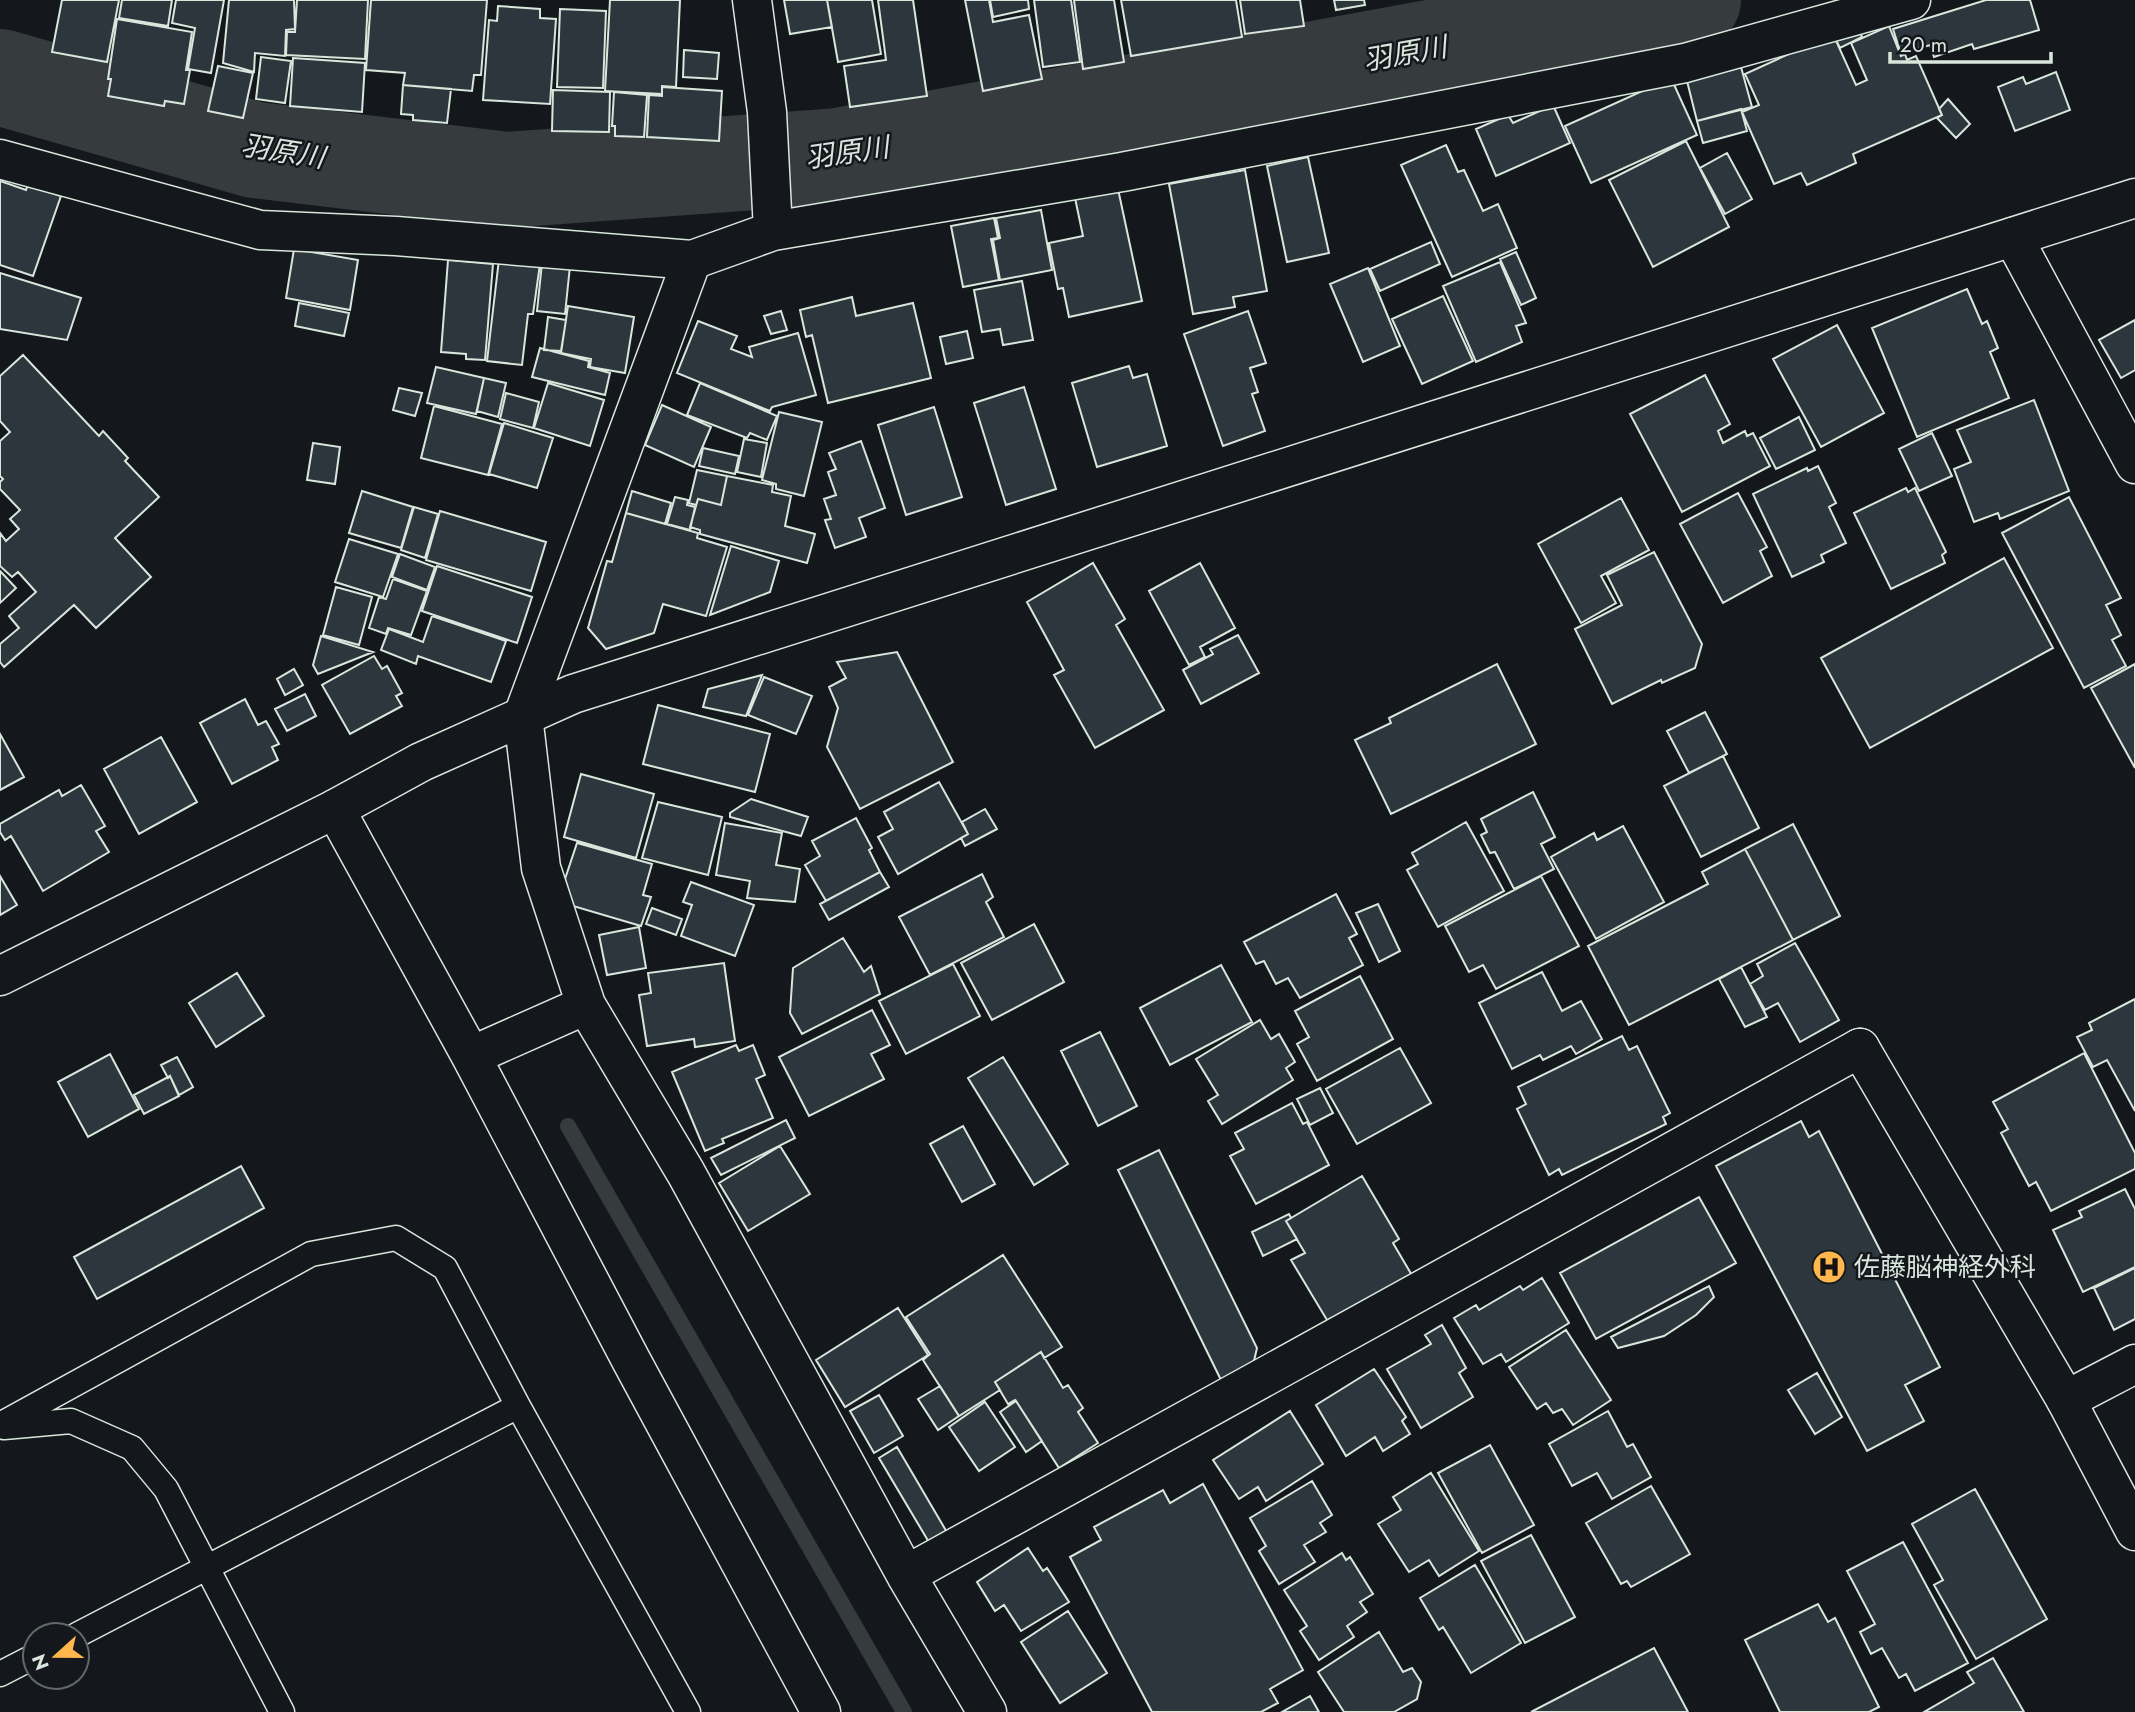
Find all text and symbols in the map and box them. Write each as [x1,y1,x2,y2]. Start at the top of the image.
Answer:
scale bar [1890,21,2051,65]
water label: 羽原川 [1360,25,1453,81]
text: 20 m [1900,30,1947,60]
water label: 羽原川 [238,125,331,179]
water label: 羽原川 [803,126,894,179]
hospital icon: 佐藤脳神経外科 [1810,1248,1848,1286]
place label: 佐藤脳神経外科 [1854,1248,2036,1286]
north arrow [21,1621,91,1691]
text: N [25,1650,56,1674]

